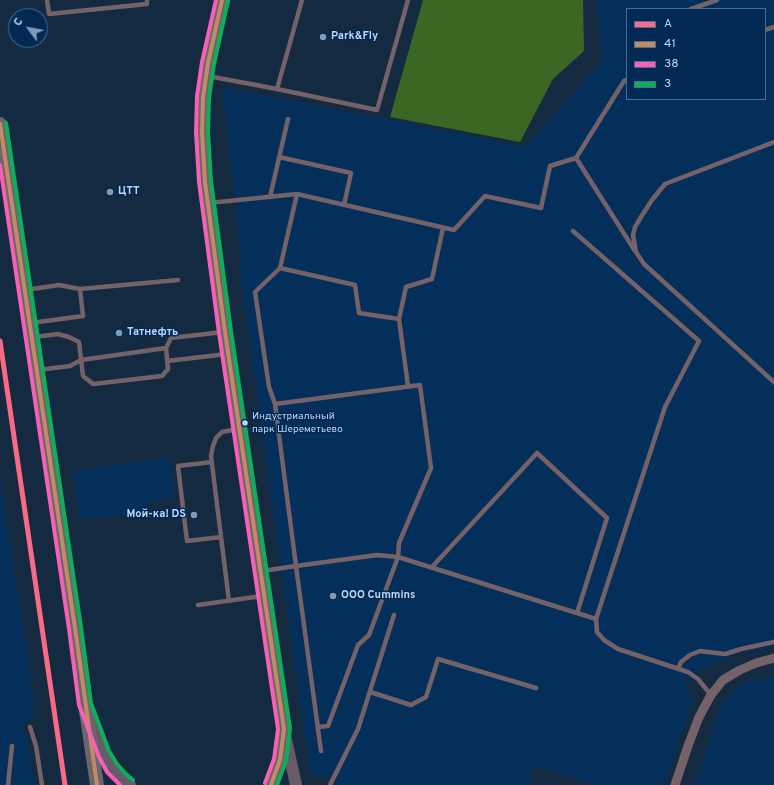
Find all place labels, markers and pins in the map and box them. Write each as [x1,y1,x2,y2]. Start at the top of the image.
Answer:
place label: Park&Fly [331,30,378,44]
marker: Park&Fly [318,32,328,42]
place label: ЦТТ [118,185,140,199]
marker: ЦТТ [105,187,115,197]
place label: Татнефть [127,326,178,340]
marker: Татнефть [114,328,124,338]
place label: Индустриальный парк Шереметьево [252,411,343,434]
marker: Индустриальный парк Шереметьево [240,418,250,428]
place label: Мой-ка! DS [126,508,186,522]
marker: Мой-ка! DS [189,510,199,520]
place label: OOO Cummins [341,589,416,603]
marker: OOO Cummins [328,591,338,601]

